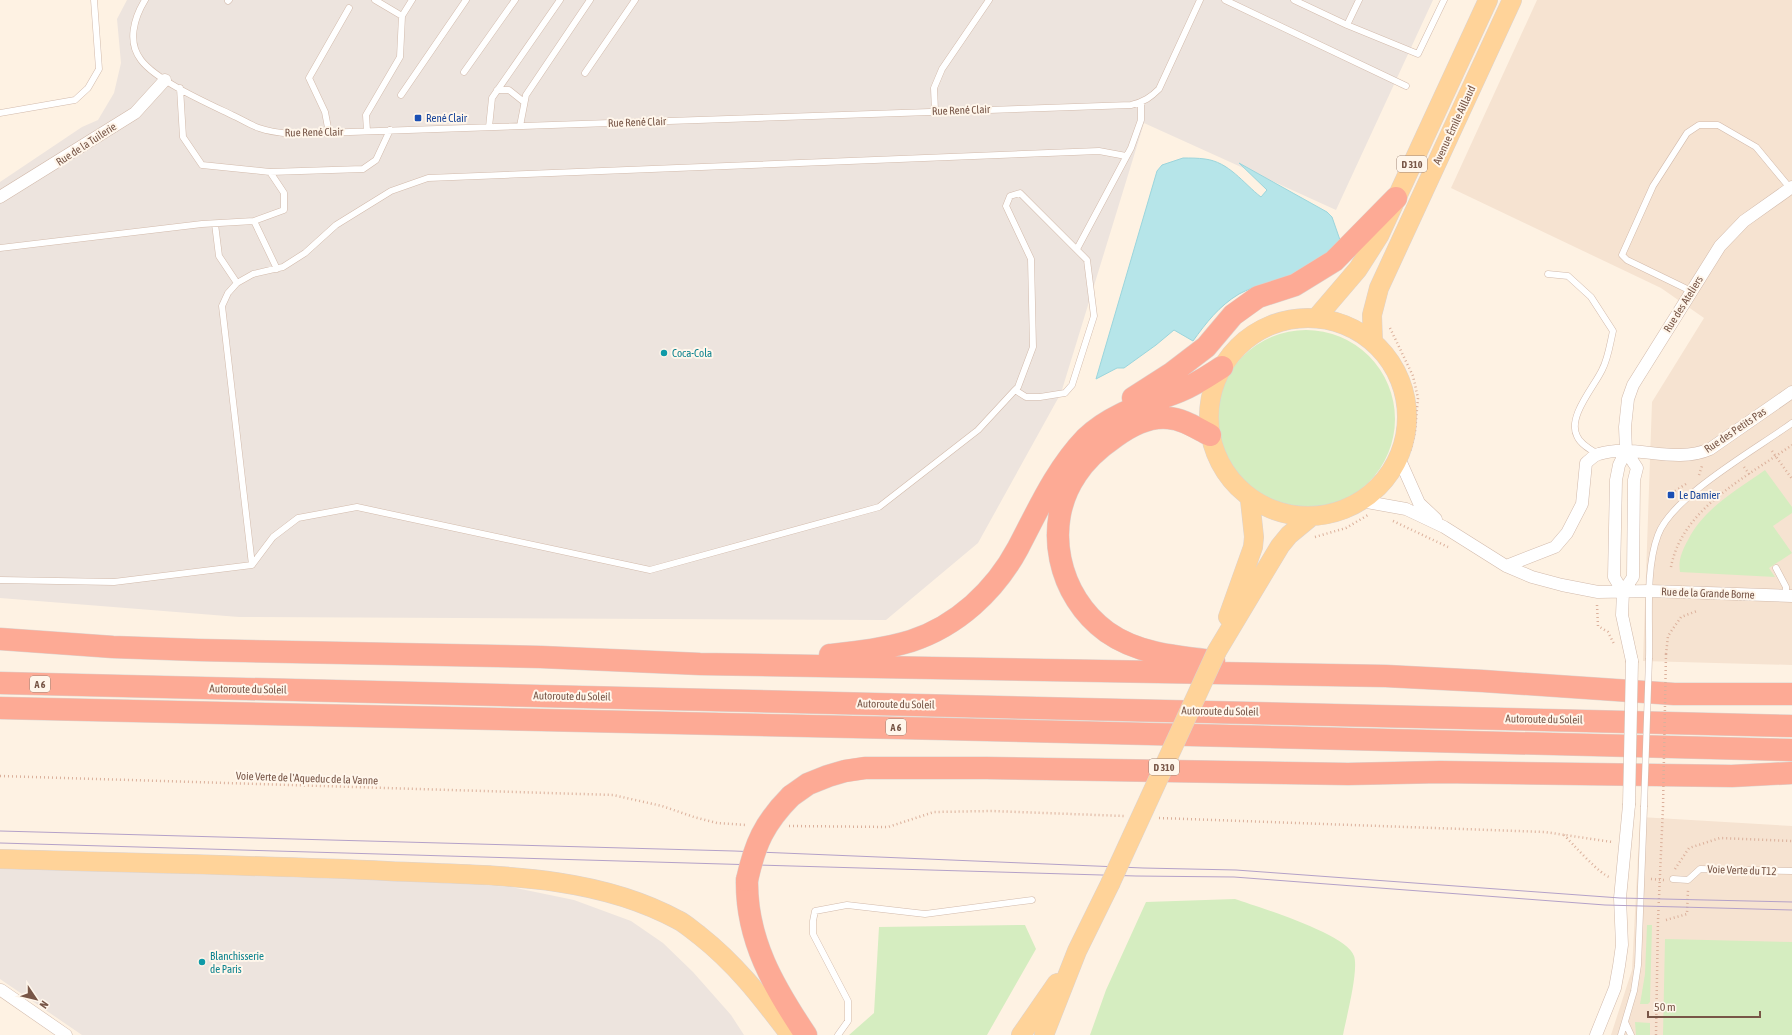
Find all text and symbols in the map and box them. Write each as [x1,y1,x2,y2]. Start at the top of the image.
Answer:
street label: Avenue Émile Aillaud [1430,84,1478,166]
street label: Rue René Clair [932,103,991,117]
place label: René Clair [426,112,468,124]
marker: René Clair [413,113,423,123]
street label: Rue René Clair [608,115,667,129]
street label: Rue de la Tuilerie [54,120,118,168]
street label: Rue René Clair [285,125,344,139]
road number: D 310 [1397,156,1427,172]
street label: Rue des Ateliers [1661,274,1705,334]
place label: Coca-Cola [672,347,712,359]
marker: Coca-Cola [659,348,669,358]
street label: Rue des Petits Pas [1702,405,1768,455]
place label: Le Damier [1679,489,1720,501]
marker: Le Damier [1666,490,1676,500]
street label: Rue de la Grande Borne [1661,585,1755,601]
road number: A 6 [30,676,50,692]
street label: Autoroute du Soleil [209,682,287,696]
street label: Autoroute du Soleil [533,689,611,703]
street label: Autoroute du Soleil [857,697,935,711]
street label: Autoroute du Soleil [1181,704,1259,718]
street label: Autoroute du Soleil [1505,712,1583,726]
road number: A 6 [886,719,906,735]
road number: D 310 [1149,759,1179,775]
street label: Voie Verte de l'Aqueduc de la Vanne [236,770,378,786]
street label: Voie Verte du T12 [1707,863,1777,877]
place label: Blanchisserie de Paris [210,950,264,975]
marker: Blanchisserie de Paris [197,957,207,967]
north arrow [16,979,56,1019]
scale bar [1648,993,1760,1019]
text: N [37,999,51,1011]
text: 50 m [1654,1000,1676,1014]

